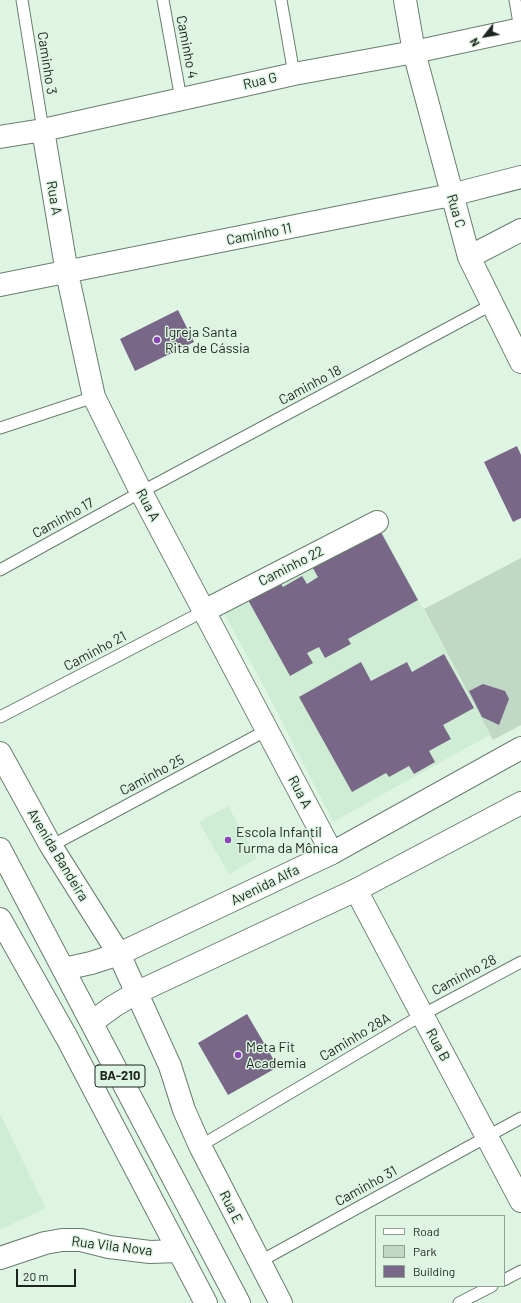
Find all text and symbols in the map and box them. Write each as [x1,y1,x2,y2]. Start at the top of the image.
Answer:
street label: Caminho 4 [173,14,201,80]
north arrow [465,16,505,56]
street label: Caminho 3 [34,30,60,96]
text: N [467,36,482,49]
street label: Rua G [241,69,279,93]
street label: Rua A [43,180,65,216]
street label: Rua C [443,192,469,230]
street label: Caminho 11 [225,219,293,249]
place label: Igreja Santa Rita de Cássia [165,324,250,356]
marker: Igreja Santa Rita de Cássia [152,335,162,345]
street label: Caminho 18 [276,362,344,408]
street label: Rua A [132,486,164,524]
street label: Caminho 17 [29,494,97,542]
street label: Caminho 22 [256,542,326,590]
street label: Caminho 21 [61,628,129,674]
street label: Caminho 25 [117,751,187,799]
street label: Rua A [284,773,316,811]
street label: Avenida Bandeira [24,806,92,904]
place label: Escola Infantil Turma da Mônica [236,824,338,856]
marker: Escola Infantil Turma da Mônica [223,835,233,845]
street label: Avenida Alfa [228,861,302,909]
street label: Caminho 28 [429,951,499,999]
street label: Caminho 28A [317,1009,393,1065]
street label: Rua B [422,1026,454,1064]
place label: Meta Fit Academia [246,1039,306,1072]
marker: Meta Fit Academia [233,1050,243,1060]
road number: BA-210 [95,1065,145,1087]
street label: Caminho 31 [332,1162,400,1210]
street label: Rua E [216,1188,246,1226]
legend [375,1215,505,1287]
text: Road [413,1224,440,1238]
street label: Rua Vila Nova [71,1233,153,1259]
text: Park [413,1244,437,1258]
scale bar [18,1261,78,1287]
text: Building [413,1264,455,1278]
text: 20 m [23,1269,49,1283]

